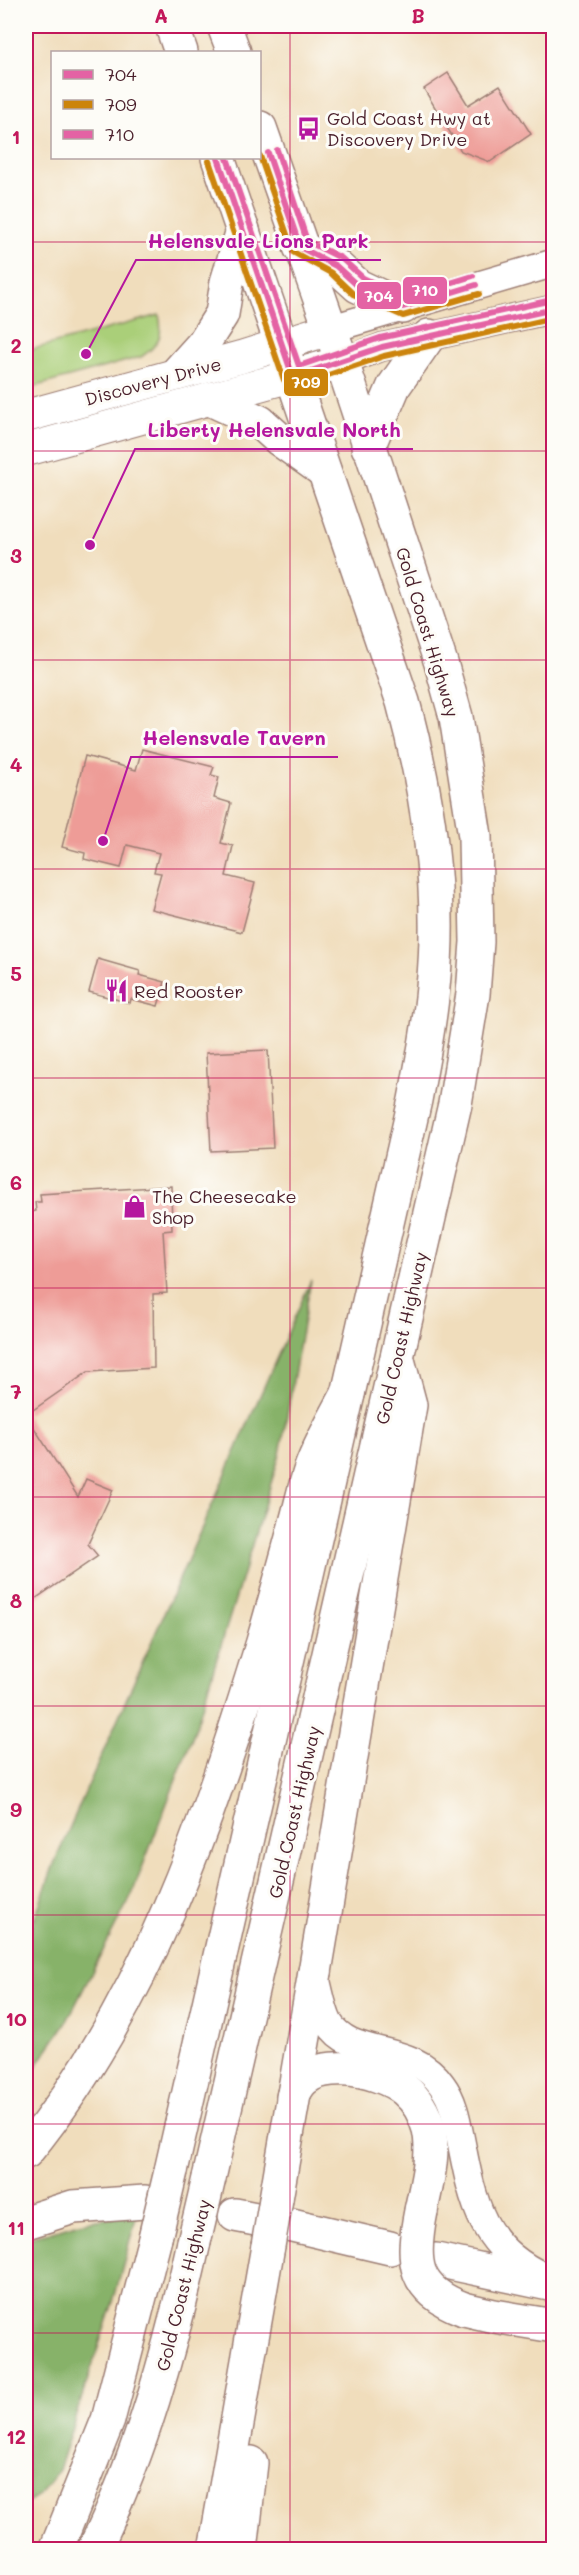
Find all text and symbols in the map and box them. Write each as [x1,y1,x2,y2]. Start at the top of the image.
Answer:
text: A [154,2,168,28]
text: B [411,2,425,28]
legend [51,51,261,159]
text: 704 [105,62,137,86]
text: 709 [105,92,137,116]
place label: Gold Coast Hwy at Discovery Drive [327,106,491,151]
bus stop icon: Gold Coast Hwy at Discovery Drive [296,115,322,141]
text: 710 [105,122,134,146]
text: 1 [12,123,20,149]
callout: Helensvale Lions Park [136,222,381,260]
text: Helensvale Lions Park [148,227,368,253]
line badge: 710 [402,276,448,305]
text: 710 [412,279,438,300]
line badge: 704 [356,281,402,310]
text: 704 [364,285,394,306]
text: 2 [10,332,22,358]
street label: Discovery Drive [82,351,224,411]
line badge: 709 [283,368,329,397]
text: 709 [292,371,321,392]
callout: Liberty Helensvale North [135,411,413,449]
text: Liberty Helensvale North [147,416,401,442]
text: 3 [10,542,22,568]
street label: Gold Coast Highway [391,544,465,720]
callout: Helensvale Tavern [131,719,338,757]
text: Helensvale Tavern [142,724,326,750]
text: 4 [10,751,23,777]
text: 5 [10,960,22,986]
restaurant icon: Red Rooster [103,978,129,1004]
place label: Red Rooster [134,979,244,1003]
text: 6 [10,1169,22,1195]
place label: The Cheesecake Shop [152,1184,297,1229]
shop icon: The Cheesecake Shop [121,1193,147,1219]
street label: Gold Coast Highway [369,1249,433,1427]
text: 7 [10,1378,22,1404]
text: 8 [10,1587,22,1613]
street label: Gold Coast Highway [262,1723,326,1901]
text: 9 [10,1796,22,1822]
text: 10 [5,2005,27,2031]
street label: Gold Coast Highway [150,2197,216,2373]
text: 11 [7,2214,25,2240]
text: 12 [6,2423,26,2449]

